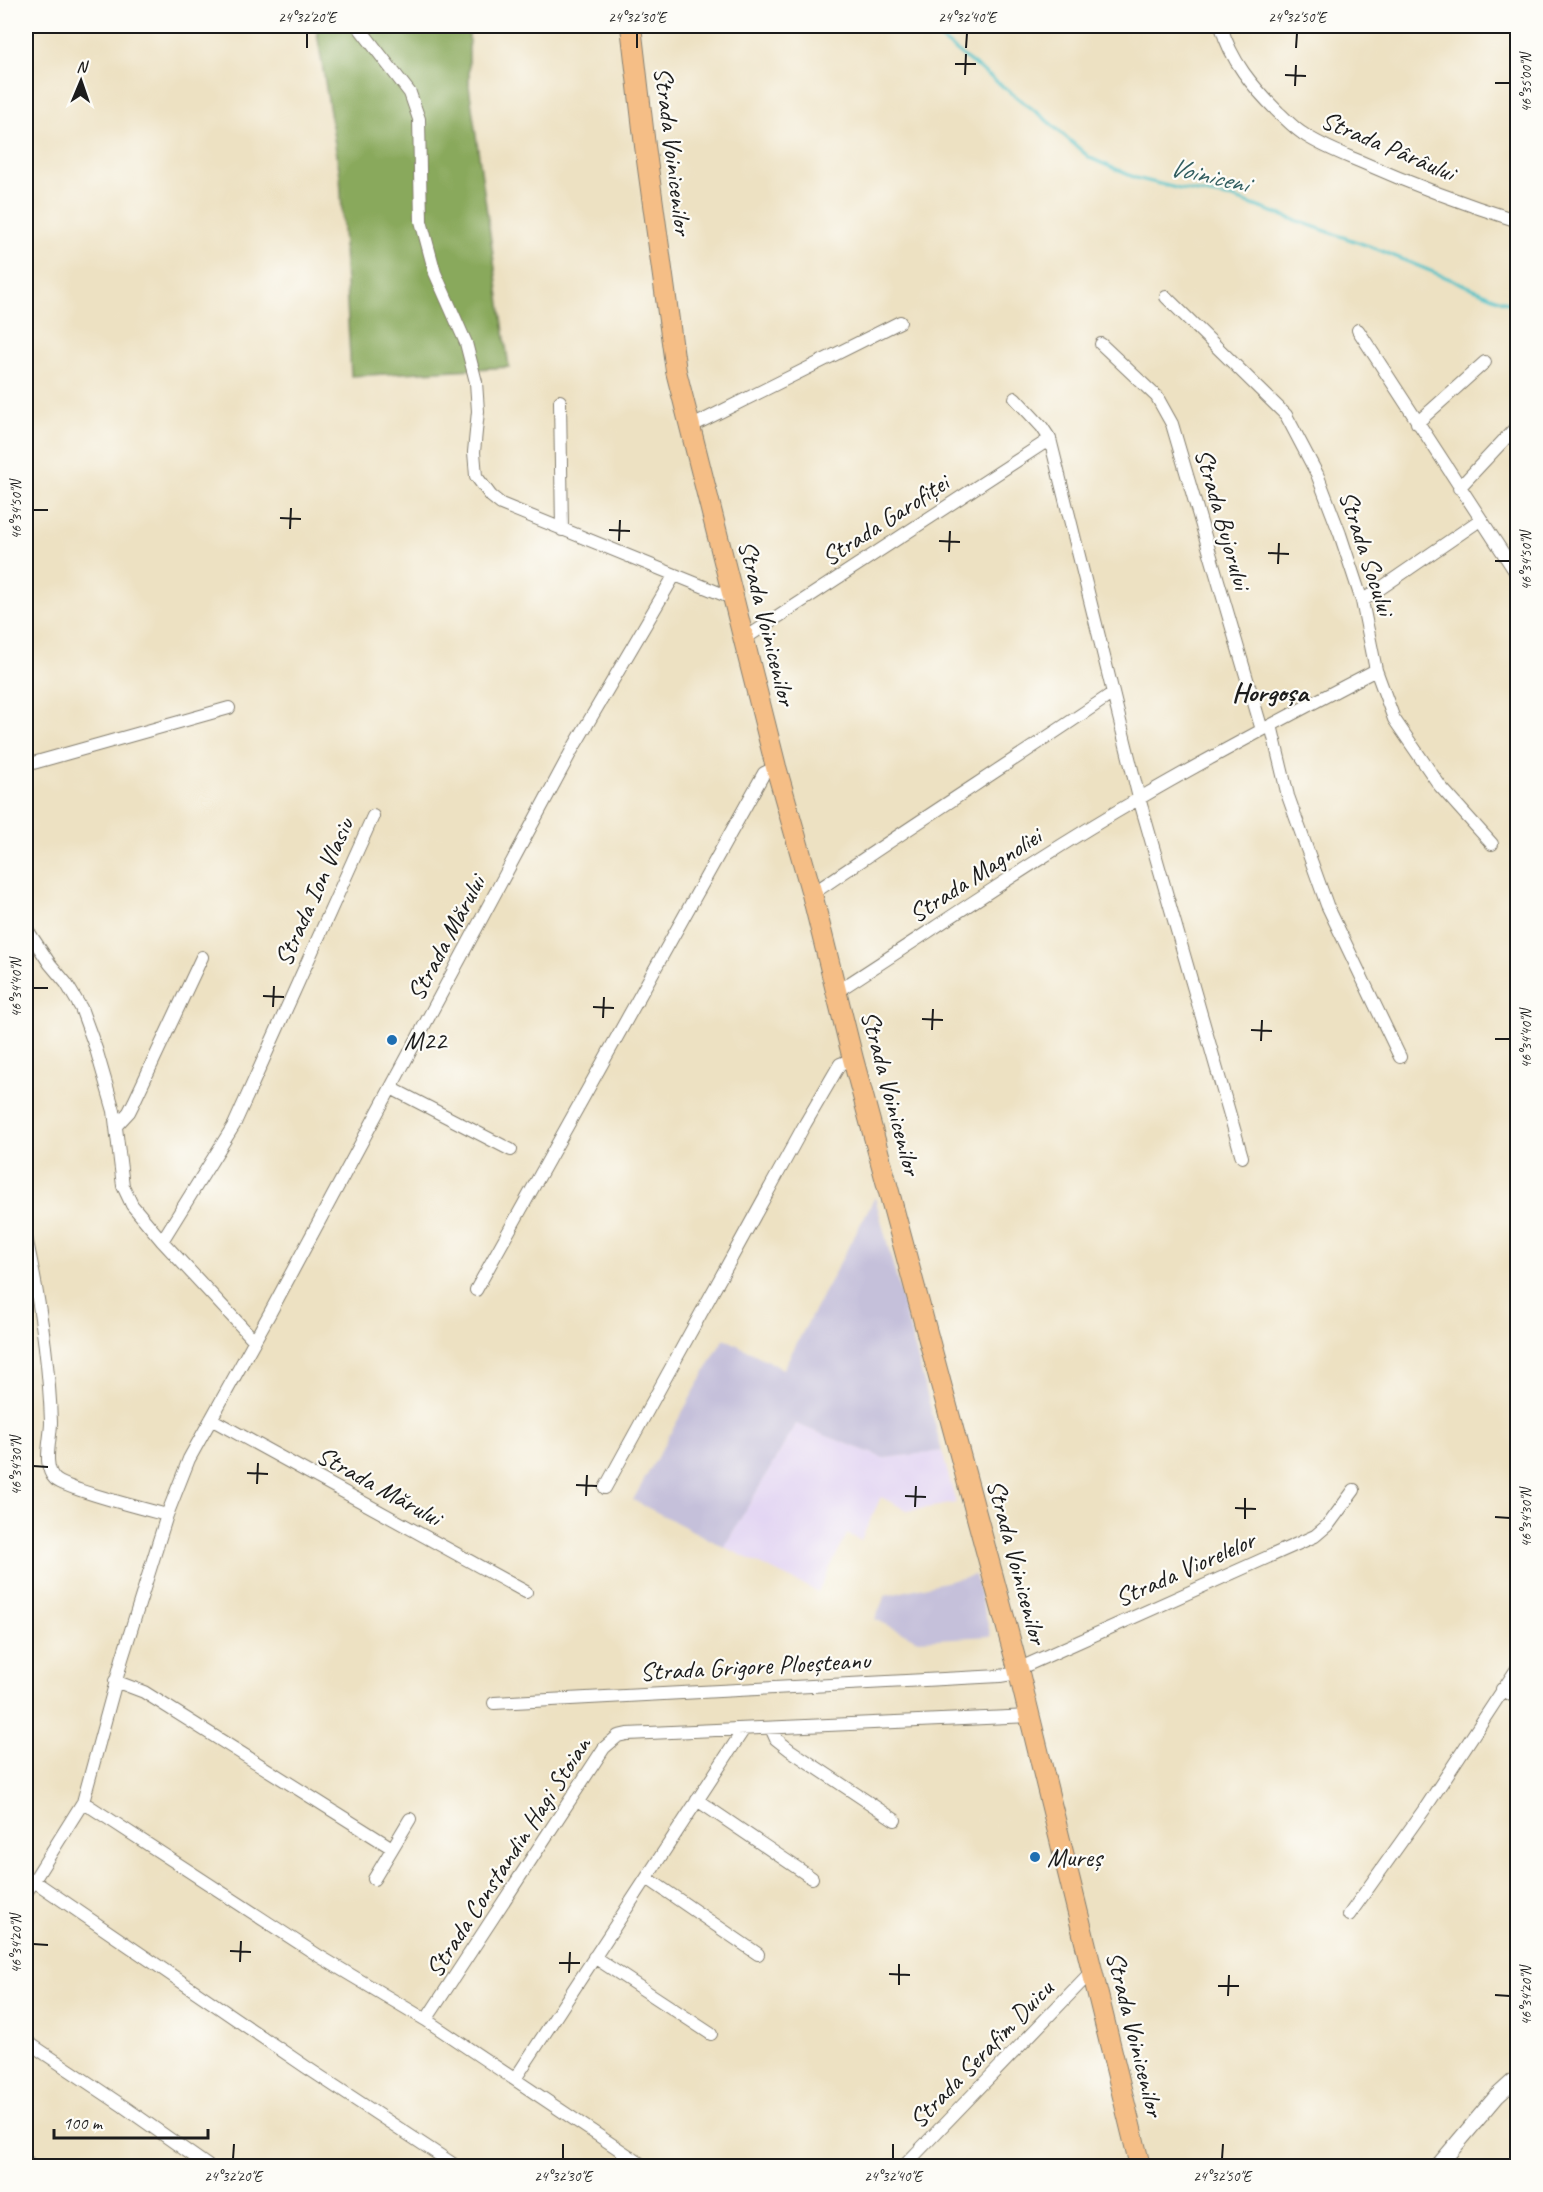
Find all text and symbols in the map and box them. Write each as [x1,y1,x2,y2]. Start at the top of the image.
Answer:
text: 24°32'20"E [278,8,338,27]
text: 24°32'30"E [608,8,668,27]
text: 24°32'40"E [938,8,998,27]
text: 24°32'50"E [1268,8,1328,27]
text: 46°35'00"N [1517,50,1536,113]
north arrow [51,51,111,111]
text: N [76,57,90,77]
street label: Strada Voinicenilor [646,65,700,239]
street label: Strada Pârâului [1316,103,1463,190]
water label: Voiniceni [1166,149,1257,202]
street label: Strada Bujorului [1187,445,1260,596]
street label: Strada Garofiței [815,465,957,573]
text: 46°34'50"N [7,477,26,540]
street label: Strada Socului [1331,487,1404,622]
text: 46°34'50"N [1517,528,1536,591]
street label: Strada Voinicenilor [731,537,804,711]
district label: Horgoșa [1232,675,1310,709]
street label: Strada Ion Vlasiu [267,811,362,971]
street label: Strada Magnoliei [902,818,1050,930]
street label: Strada Mărului [399,867,494,1006]
text: 46°34'40"N [7,955,26,1018]
text: 46°34'40"N [1517,1006,1536,1069]
street label: Strada Voinicenilor [853,1007,929,1180]
place label: M22 [404,1024,448,1057]
marker: M22 [385,1033,399,1047]
text: 46°34'30"N [7,1433,26,1496]
street label: Strada Mărului [311,1438,450,1535]
street label: Strada Voinicenilor [979,1476,1055,1649]
text: 46°34'30"N [1517,1485,1536,1548]
street label: Strada Viorelelor [1110,1522,1263,1615]
street label: Strada Grigore Ploeșteanu [639,1643,872,1689]
street label: Strada Constandin Hagi Stoian [418,1729,599,1984]
place label: Mureș [1047,1841,1104,1874]
marker: Mureș [1028,1850,1042,1864]
text: 46°34'20"N [7,1911,26,1974]
street label: Strada Voinicenilor [1099,1948,1172,2122]
text: 46°34'20"N [1517,1963,1536,2026]
street label: Strada Serafim Duicu [902,1972,1061,2135]
scale bar [54,2102,208,2140]
text: 100 m [63,2112,104,2134]
text: 24°32'20"E [204,2167,264,2186]
text: 24°32'30"E [534,2167,594,2186]
text: 24°32'40"E [864,2167,924,2186]
text: 24°32'50"E [1193,2167,1253,2186]

